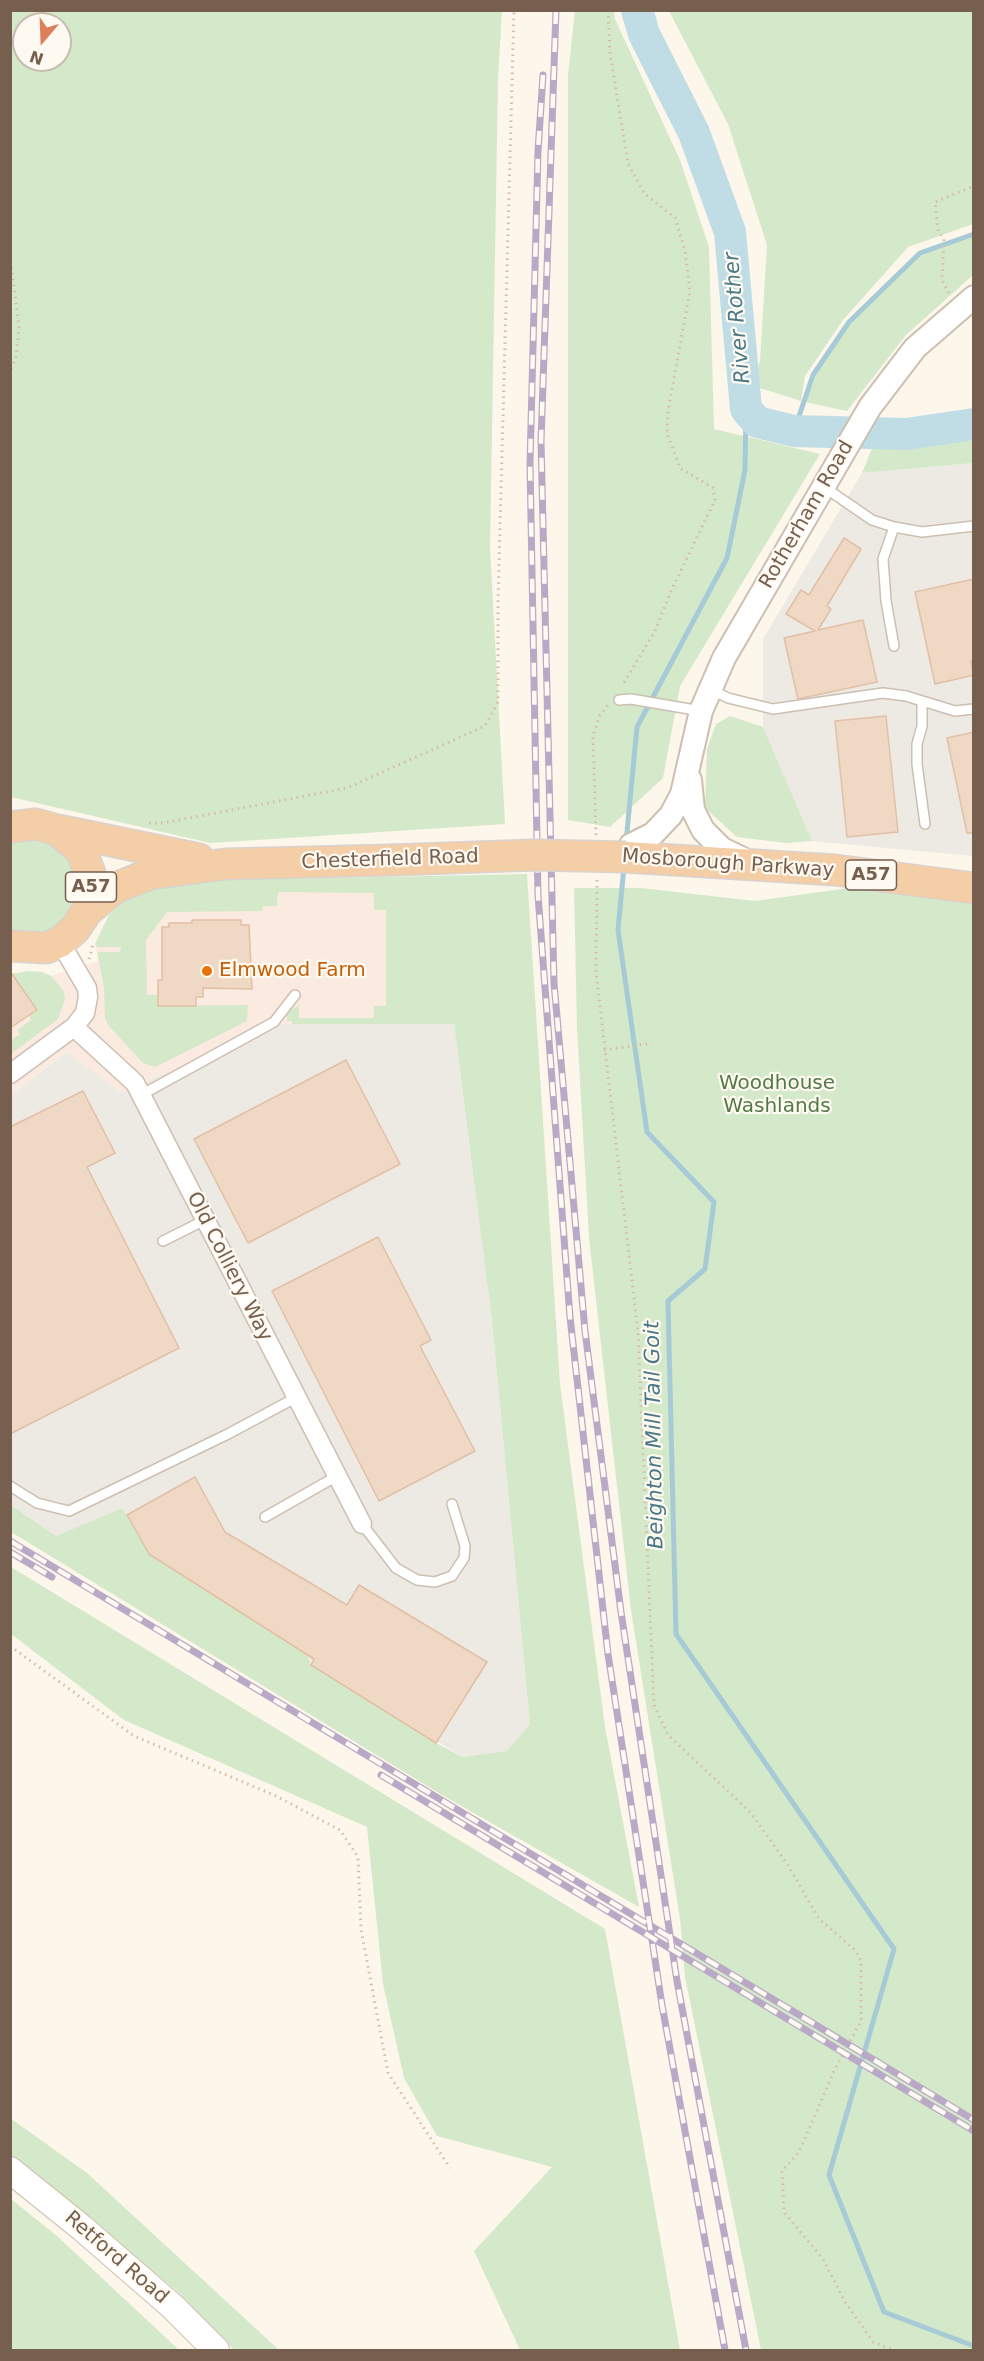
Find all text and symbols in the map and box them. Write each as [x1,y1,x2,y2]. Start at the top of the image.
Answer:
north arrow [12,12,72,72]
text: N [27,46,46,69]
water label: River Rother [720,251,756,385]
street label: Rotherham Road [755,437,859,593]
street label: Chesterfield Road [301,845,479,875]
street label: Mosborough Parkway [621,845,835,883]
road number: A57 [846,860,896,890]
road number: A57 [66,872,116,902]
place label: Elmwood Farm [219,959,366,983]
marker: Elmwood Farm [200,964,214,978]
park label: Woodhouse Washlands [719,1072,835,1119]
street label: Old Colliery Way [181,1188,277,1346]
water label: Beighton Mill Tail Goit [640,1321,670,1549]
street label: Retford Road [59,2206,173,2310]

